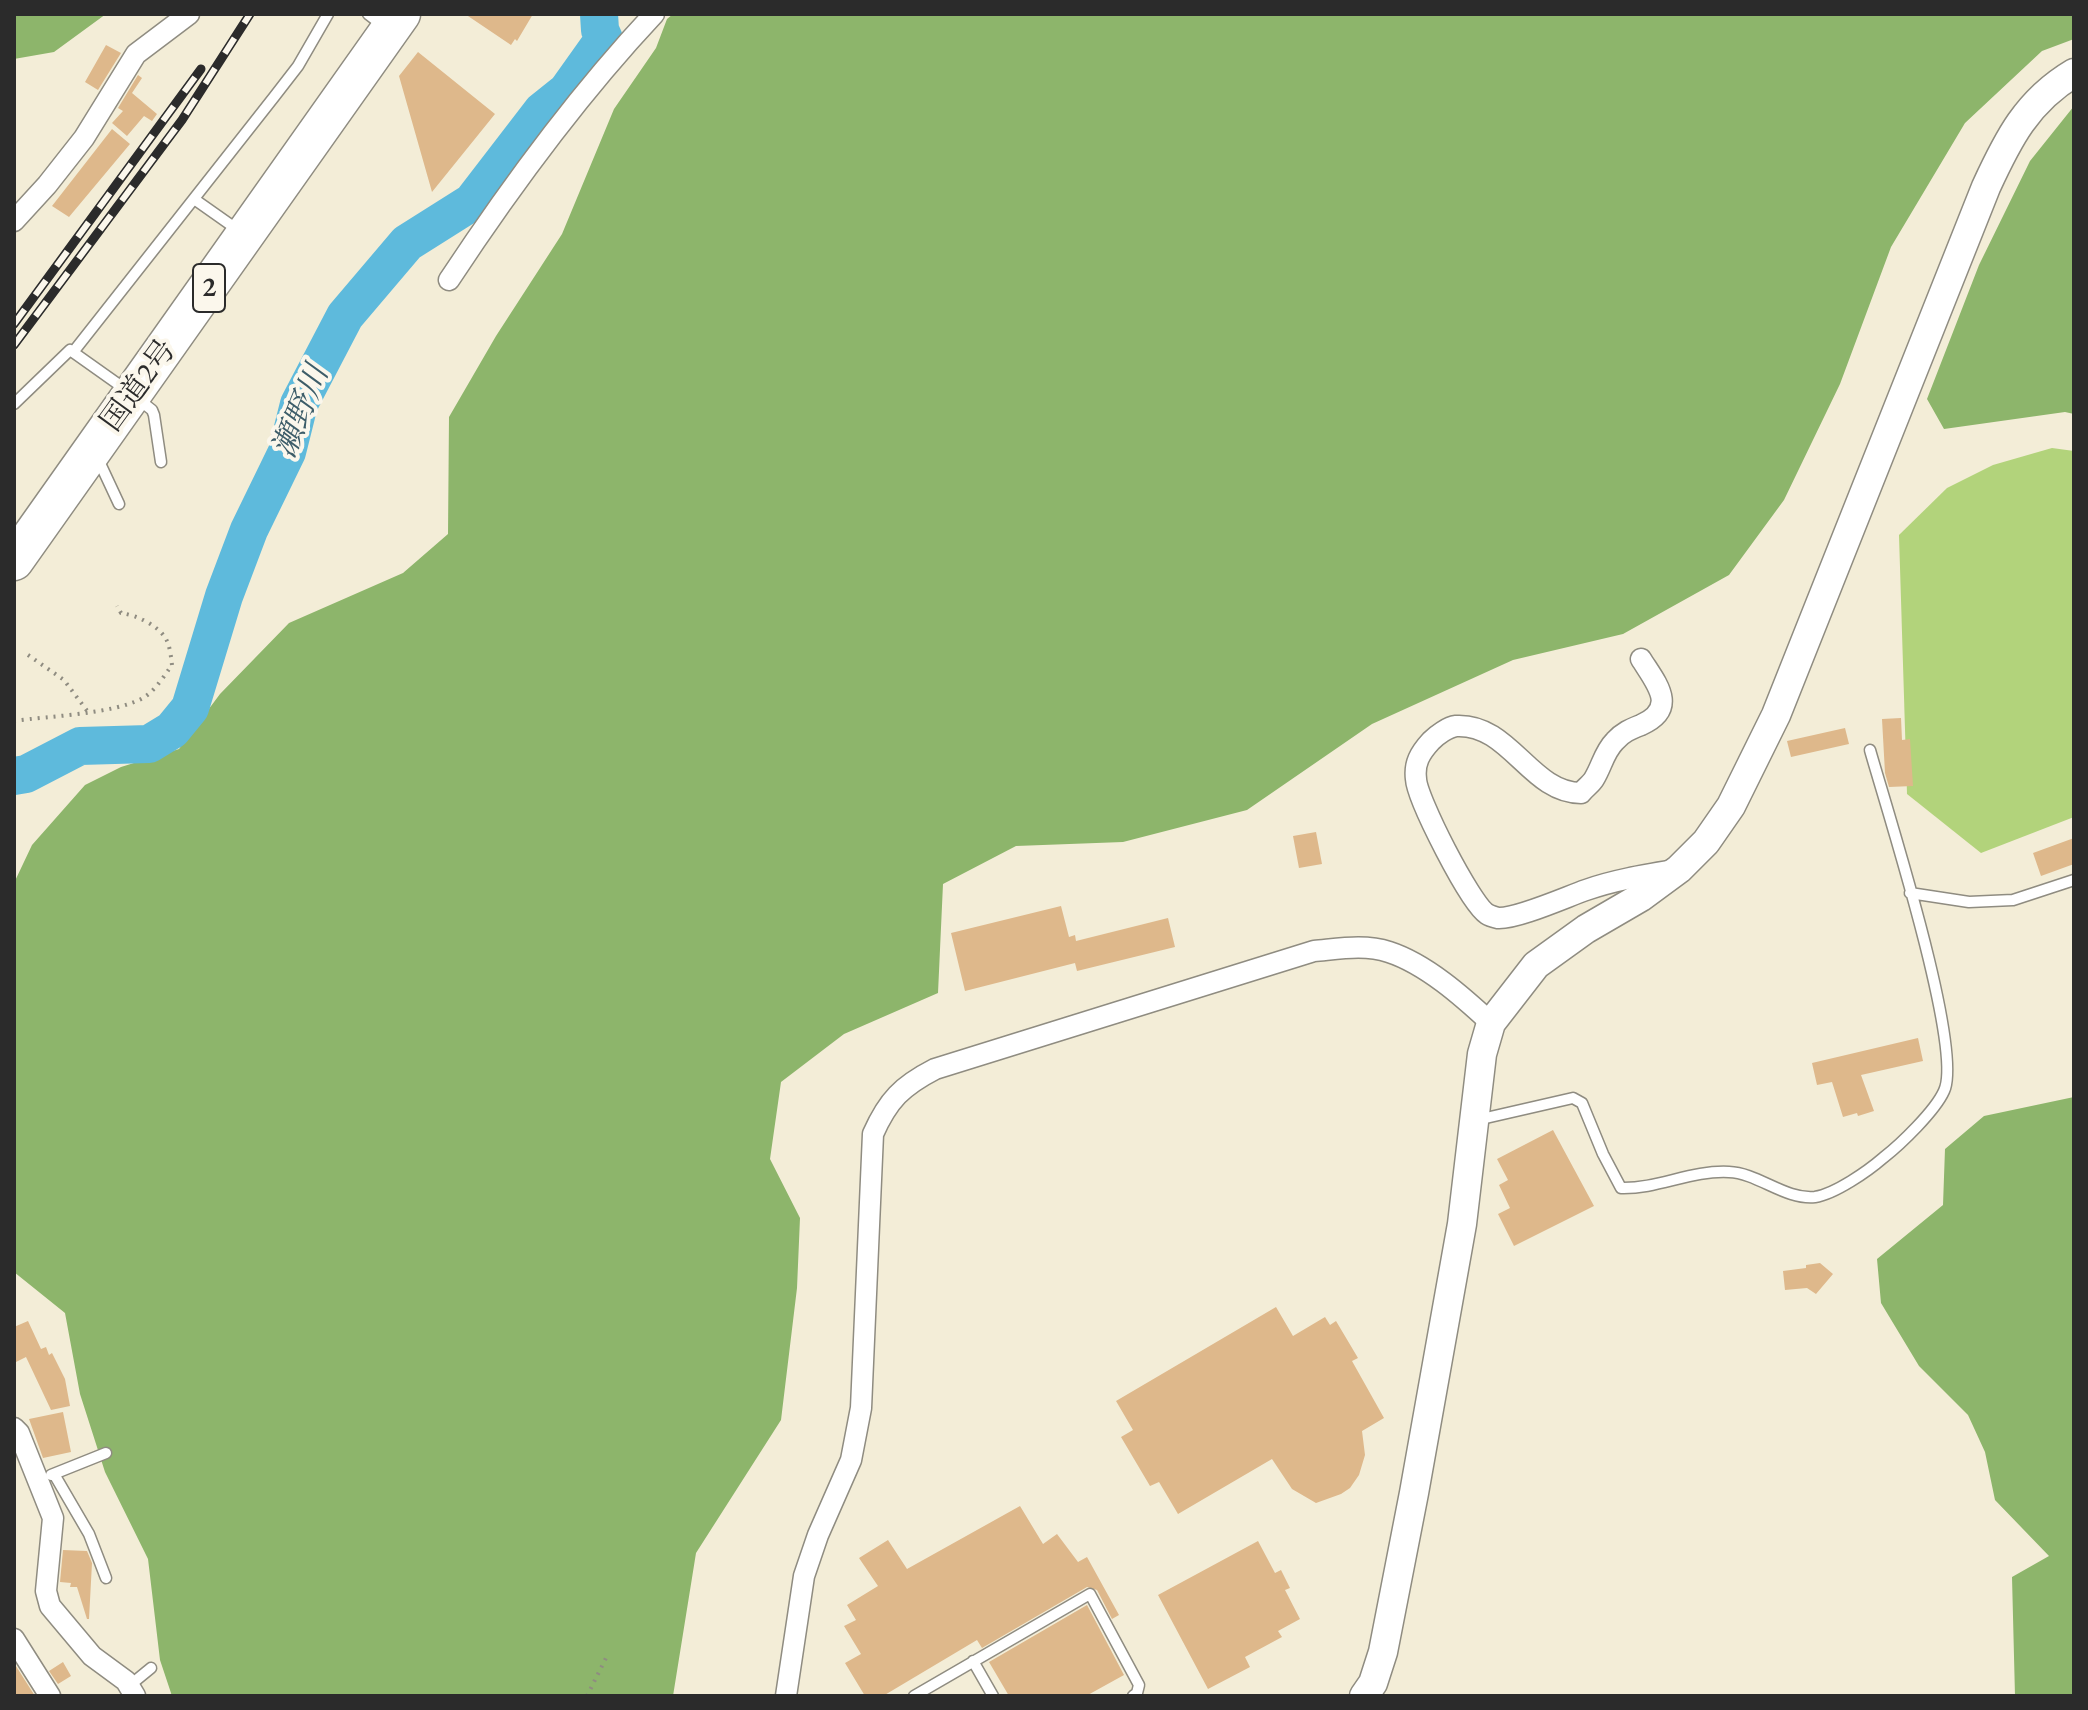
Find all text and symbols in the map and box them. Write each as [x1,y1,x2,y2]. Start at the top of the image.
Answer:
road number: 2 [193,264,225,312]
street label: 国道2号 [94,333,184,439]
water label: 瀬野川 [266,360,338,464]

